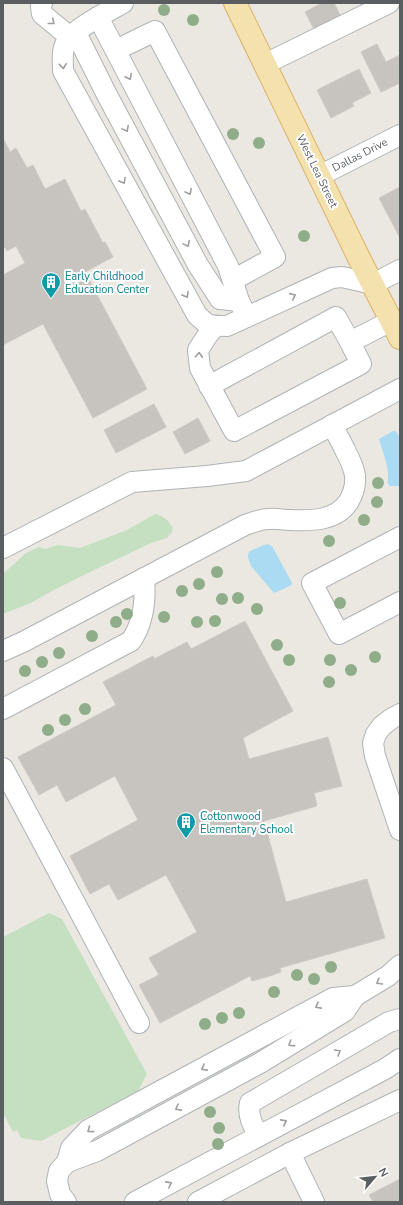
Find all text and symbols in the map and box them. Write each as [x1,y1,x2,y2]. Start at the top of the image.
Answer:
one-way arrow [47,17,54,24]
one-way arrow [59,63,68,70]
one-way arrow [124,72,132,80]
one-way arrow [121,125,128,133]
street label: West Lea Street [293,132,341,210]
street label: Dallas Drive [330,135,391,175]
one-way arrow [118,177,126,184]
one-way arrow [185,188,192,195]
one-way arrow [182,240,190,247]
place label: Early Childhood Education Center [65,269,149,297]
building icon: Early Childhood Education Center [40,271,62,299]
one-way arrow [181,291,189,298]
one-way arrow [289,293,297,301]
one-way arrow [195,352,203,358]
place label: Cottonwood Elementary School [200,809,294,837]
building icon: Cottonwood Elementary School [175,811,197,839]
one-way arrow [376,978,383,985]
one-way arrow [315,1001,322,1009]
one-way arrow [288,1039,295,1047]
one-way arrow [334,1050,341,1057]
one-way arrow [201,1063,208,1070]
one-way arrow [175,1103,182,1110]
one-way arrow [280,1120,287,1127]
one-way arrow [87,1125,94,1132]
north arrow [355,1157,395,1197]
text: N [375,1165,392,1180]
one-way arrow [165,1181,173,1188]

